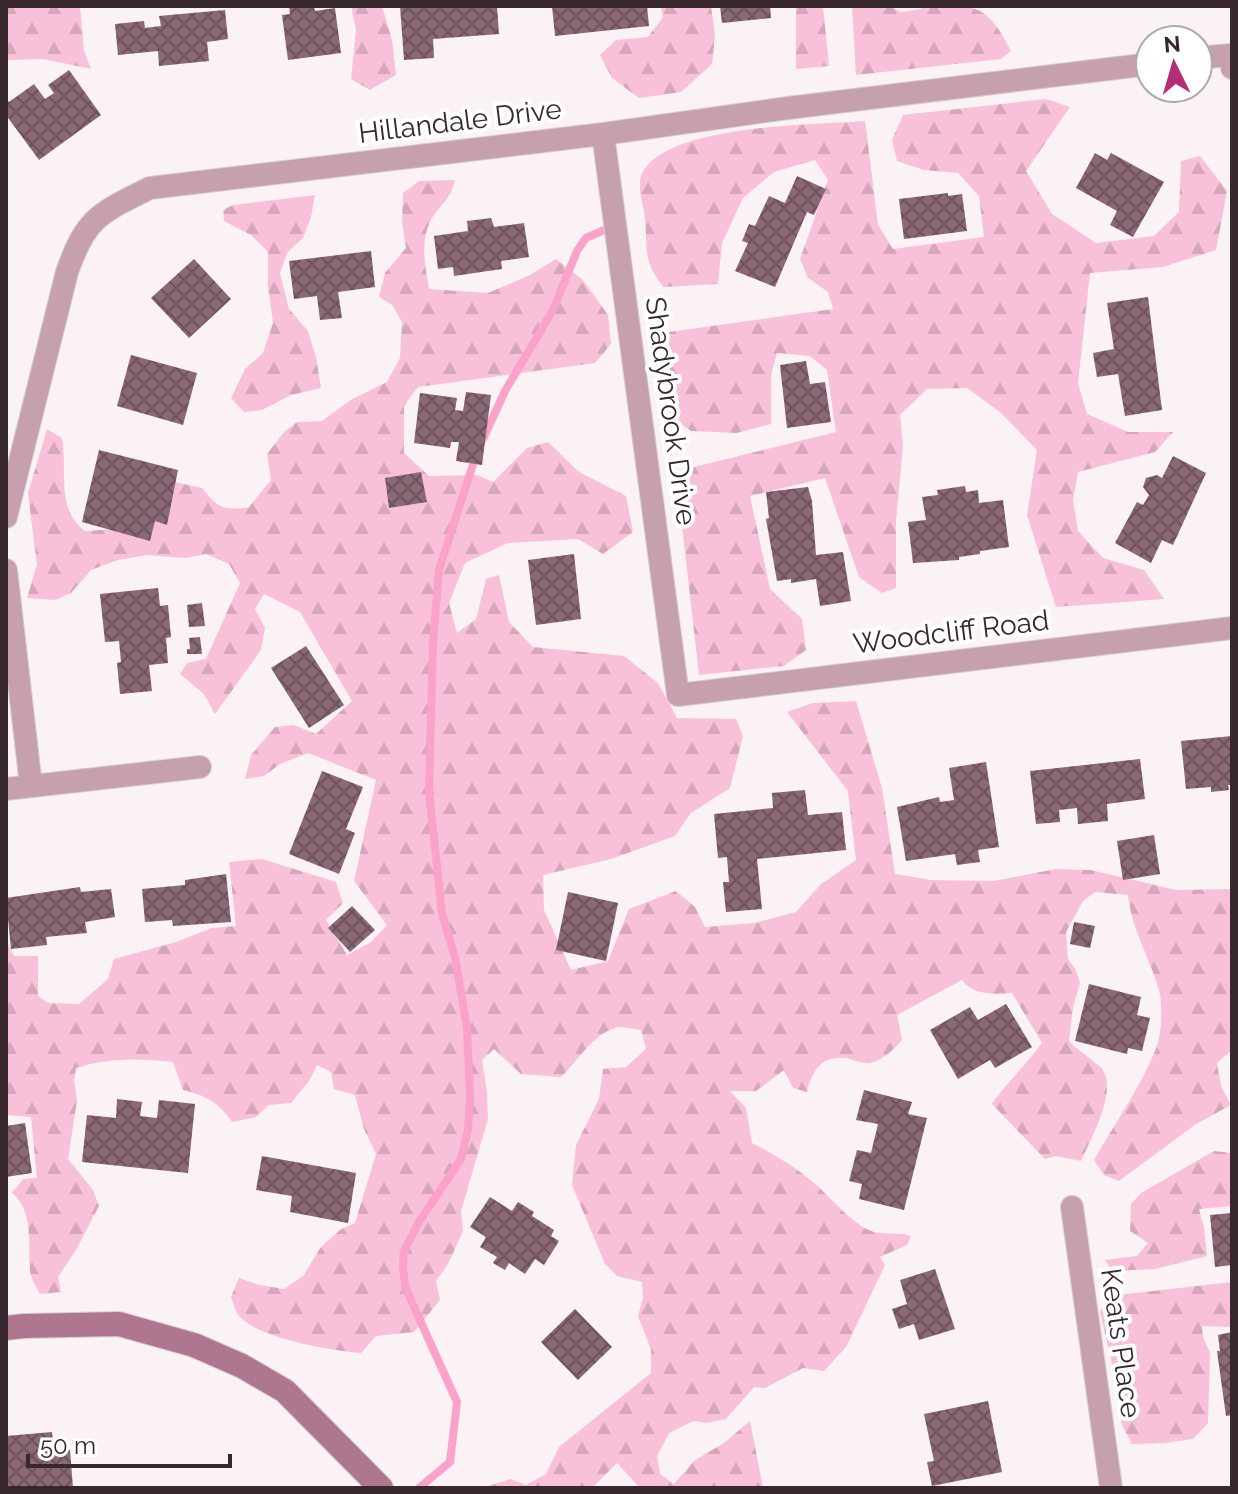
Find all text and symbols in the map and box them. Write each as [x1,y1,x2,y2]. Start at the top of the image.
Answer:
north arrow [1134,24,1214,104]
text: N [1163,30,1182,58]
street label: Hillandale Drive [357,92,563,150]
street label: Shadybrook Drive [639,295,703,527]
street label: Woodcliff Road [851,604,1051,660]
street label: Keats Place [1094,1266,1148,1420]
scale bar [28,1418,230,1468]
text: 50 m [40,1431,96,1460]

